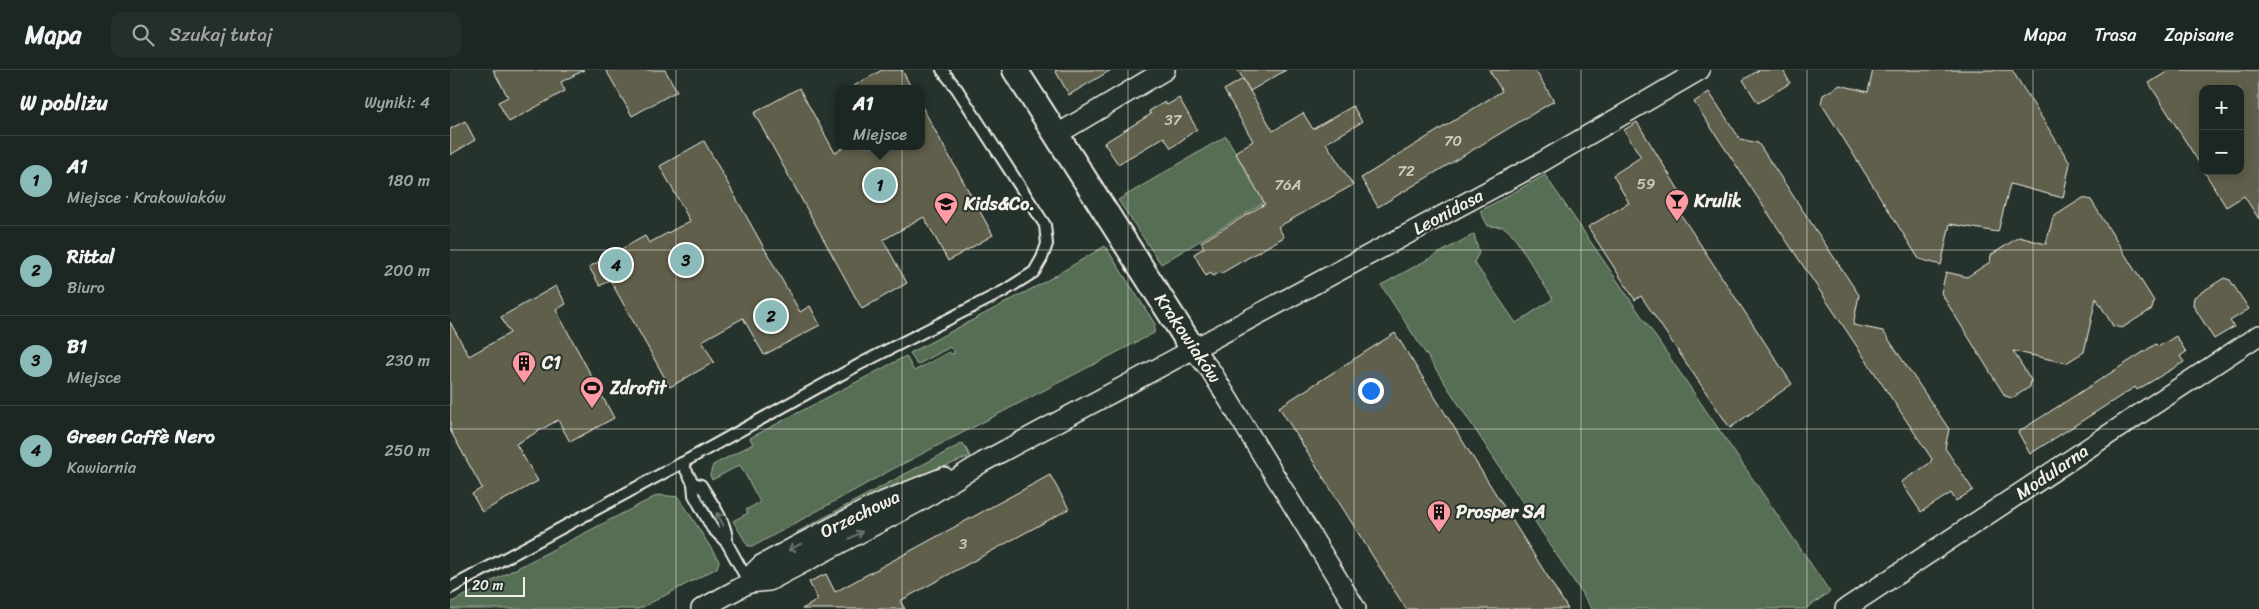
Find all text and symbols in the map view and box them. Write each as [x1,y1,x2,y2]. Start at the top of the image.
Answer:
search box [111,12,461,57]
text: Mapa [25,14,81,56]
text: Szukaj tutaj [169,18,273,51]
text: Mapa [2024,19,2066,51]
text: Trasa [2094,19,2136,51]
text: Zapisane [2164,19,2234,51]
icon: search [129,21,157,49]
text: W pobliżu [20,84,108,122]
popup [835,85,925,150]
map controls [2199,85,2244,175]
button: + [2199,85,2244,130]
text: A1 [853,87,874,120]
text: Wyniki: 4 [364,88,430,117]
house number: 37 [1165,107,1183,133]
text: Miejsce [853,120,907,149]
house number: 70 [1444,128,1462,154]
button: − [2199,130,2244,175]
text: A1 [67,150,88,183]
house number: 72 [1397,158,1415,184]
text: 1 [33,166,39,195]
text: 180 m [387,166,430,195]
pin: 1 [864,166,896,204]
house number: 59 [1637,171,1655,197]
house number: 76A [1275,172,1301,198]
street label: Leonidasa [1407,180,1490,244]
text: Miejsce · Krakowiaków [67,183,226,212]
place label: Krulik [1693,185,1742,217]
place label: Kids&Co. [963,188,1035,220]
bar icon: Krulik [1664,188,1690,222]
school or university icon: Kids&Co. [933,191,959,225]
text: Rittal [67,240,114,273]
pin: 3 [670,241,702,279]
pin: 4 [600,246,632,284]
text: 2 [31,256,41,285]
text: 200 m [384,256,430,285]
text: Biuro [67,273,105,302]
street label: Krakowiaków [1146,286,1231,390]
pin: 2 [755,297,787,335]
text: B1 [67,330,87,363]
text: 3 [32,346,40,375]
text: 230 m [385,346,430,375]
place label: C1 [541,347,561,379]
building icon: C1 [511,350,537,384]
text: Miejsce [67,363,121,392]
place label: Zdrofit [609,372,668,404]
sports icon: Zdrofit [579,375,605,409]
your location [1358,378,1384,404]
text: Green Caffè Nero [67,420,215,453]
street label: Modularna [2009,435,2095,509]
text: 4 [31,436,41,465]
text: 250 m [384,436,430,465]
text: Kawiarnia [67,453,136,482]
street label: Orzechowa [814,481,906,547]
place label: Prosper SA [1456,496,1546,528]
building icon: Prosper SA [1426,499,1452,533]
one-way arrow [715,512,725,527]
one-way arrow [848,530,863,539]
house number: 3 [959,531,967,557]
one-way arrow [789,542,803,552]
text: 20 m [472,573,503,598]
scale bar [465,574,525,597]

